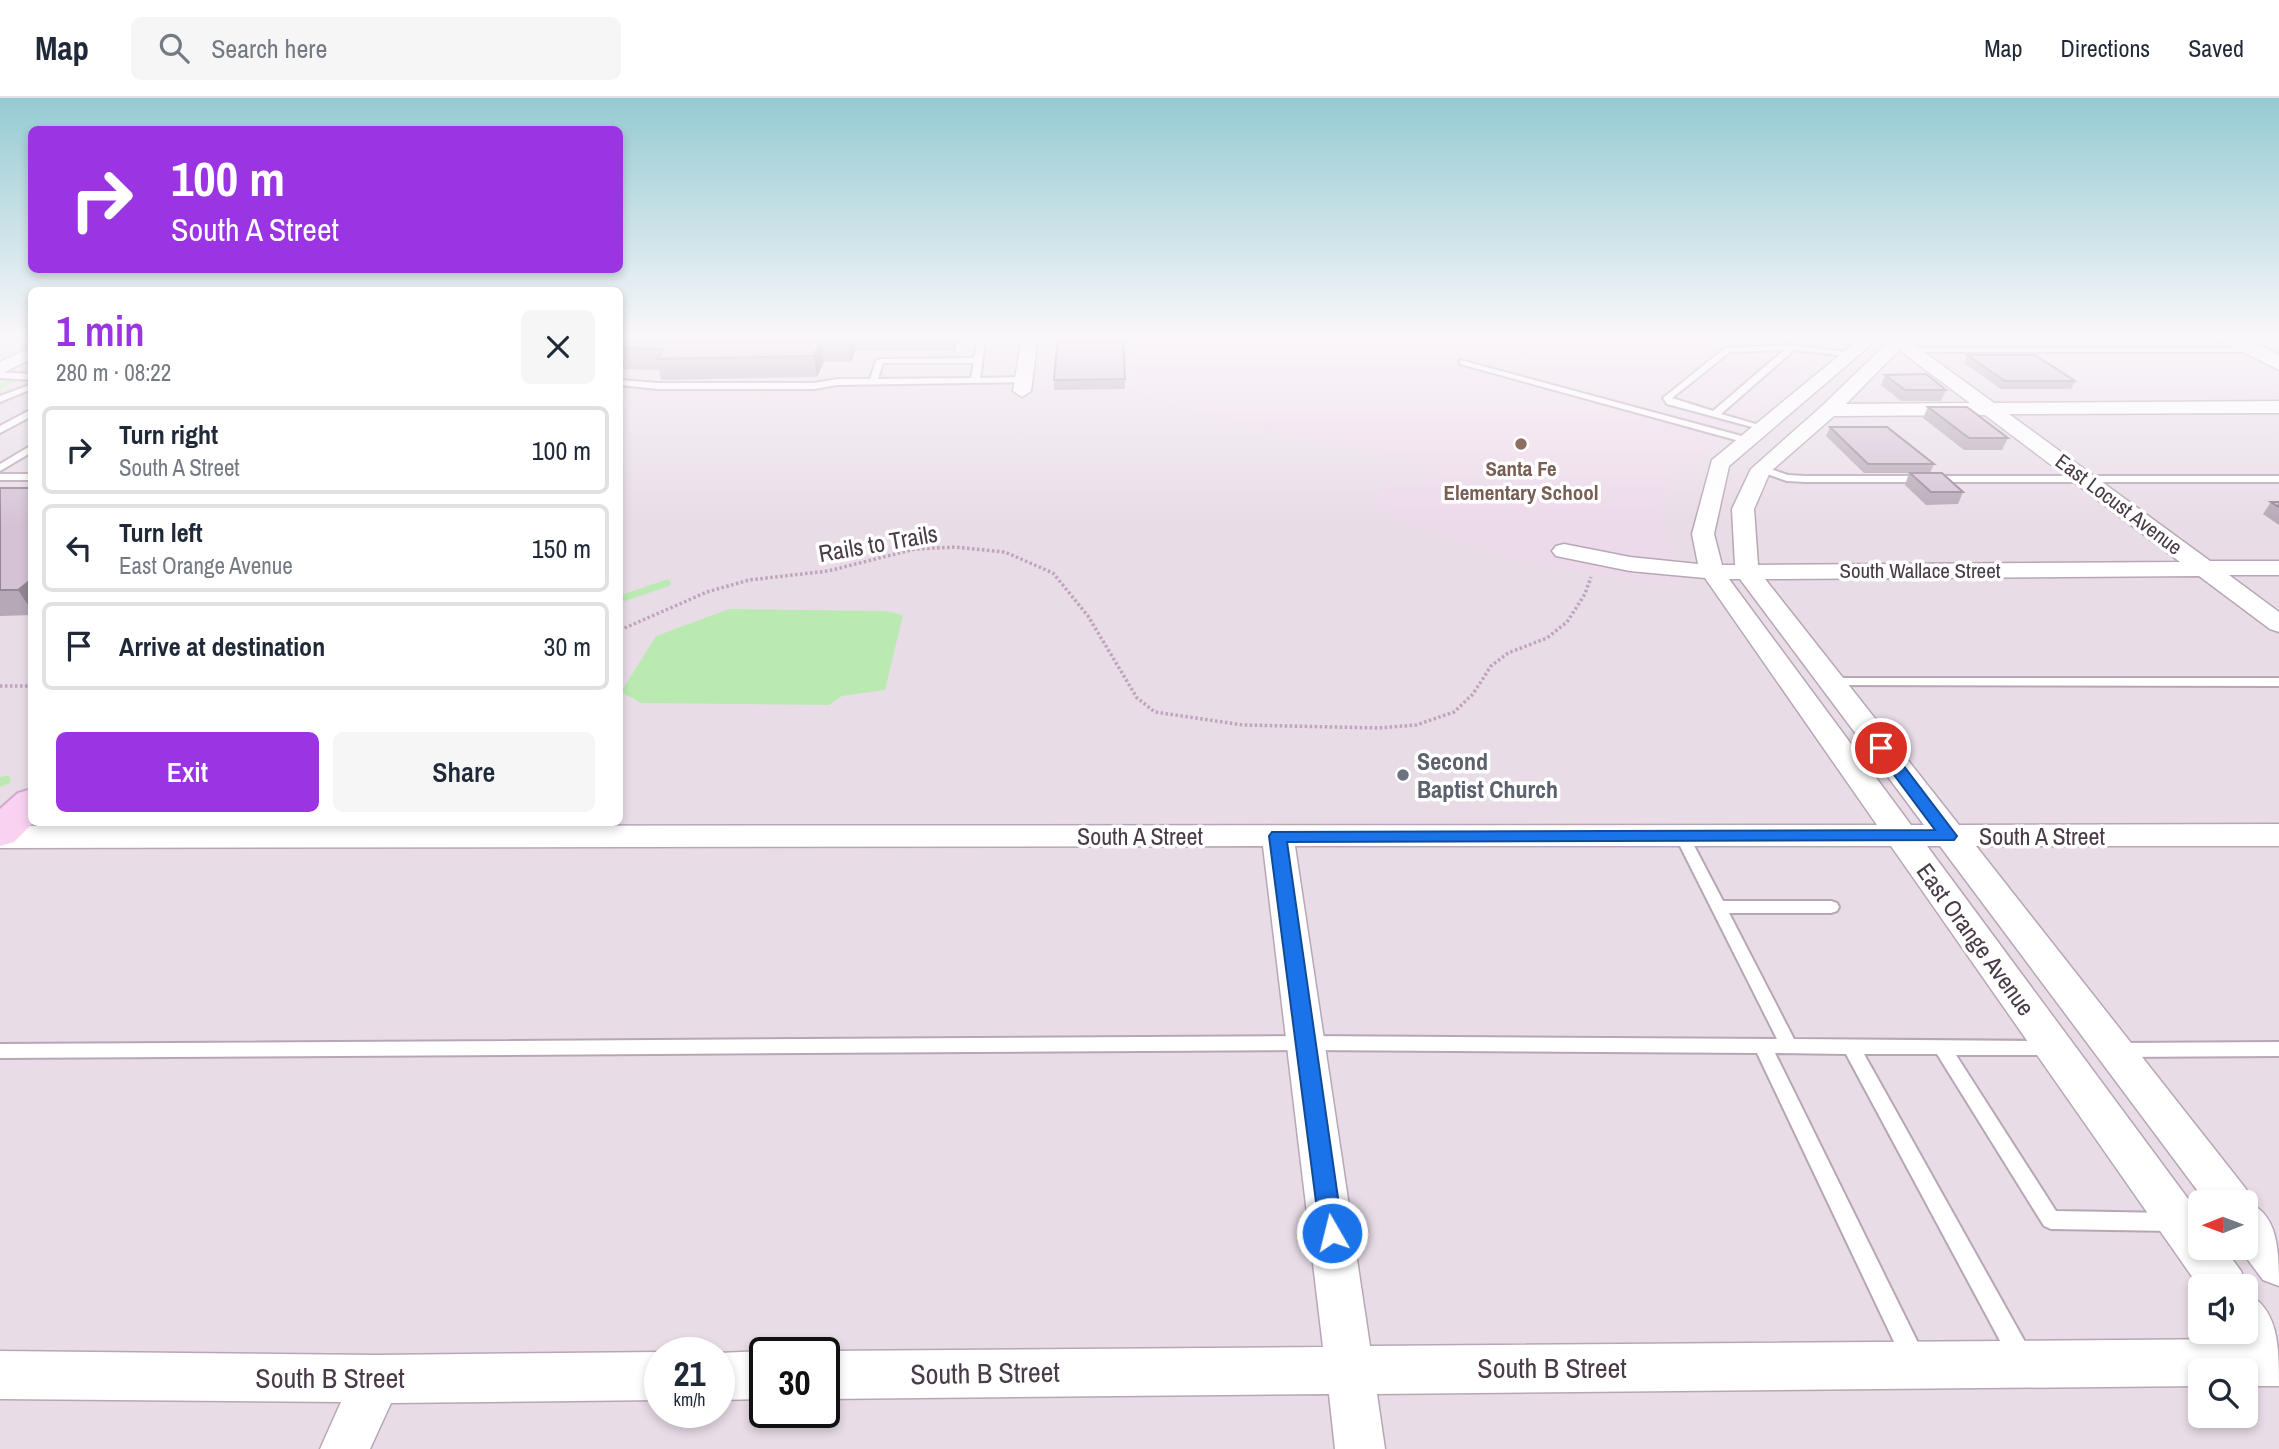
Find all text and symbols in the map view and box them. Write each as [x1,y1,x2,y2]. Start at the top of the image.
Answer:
search box [131,17,621,80]
text: Map [35,26,89,70]
icon: search [155,29,193,67]
text: Search here [211,31,327,66]
text: Map [1984,32,2022,64]
text: Directions [2060,32,2150,64]
text: Saved [2188,32,2244,64]
text: 100 m [171,145,285,211]
icon: right [56,154,147,245]
text: South A Street [171,208,339,251]
text: 1 min [56,303,145,359]
button: close [521,310,595,384]
text: 280 m · 08:22 [56,357,171,388]
text: Turn right [119,417,218,452]
icon: right [60,431,98,469]
text: 100 m [532,433,591,468]
marker: Santa Fe Elementary School [1513,436,1529,452]
street label: East Locust Avenue [2050,447,2188,561]
text: South A Street [119,452,240,483]
place label: Santa Fe Elementary School [1443,454,1599,507]
text: Turn left [119,515,203,550]
street label: Rails to Trails [816,517,940,569]
icon: left [60,529,98,567]
text: 150 m [532,531,591,566]
text: East Orange Avenue [119,550,293,581]
street label: South Wallace Street [1839,556,2001,585]
icon: arrive [60,627,98,665]
text: Arrive at destination [119,629,325,664]
text: 30 m [544,629,591,664]
pin [1851,718,1911,778]
icon: arrive [1862,729,1900,767]
button: Exit [56,732,319,812]
button: Share [333,732,595,812]
place label: Second Baptist Church [1417,745,1558,805]
marker: Second Baptist Church [1395,767,1411,783]
street label: South A Street [1077,820,1203,852]
street label: South A Street [1979,820,2105,852]
street label: East Orange Avenue [1910,856,2042,1022]
north arrow [2188,1190,2258,1260]
map controls [2188,1190,2258,1428]
position arrow [1295,1196,1369,1270]
button: sound [2188,1274,2258,1344]
speed limit sign: 30 [749,1337,840,1428]
street label: South B Street [1477,1349,1627,1387]
text: 21 [674,1350,705,1397]
street label: South B Street [910,1353,1060,1393]
button: search [2188,1358,2258,1428]
street label: South B Street [255,1359,405,1397]
text: km/h [674,1387,706,1412]

